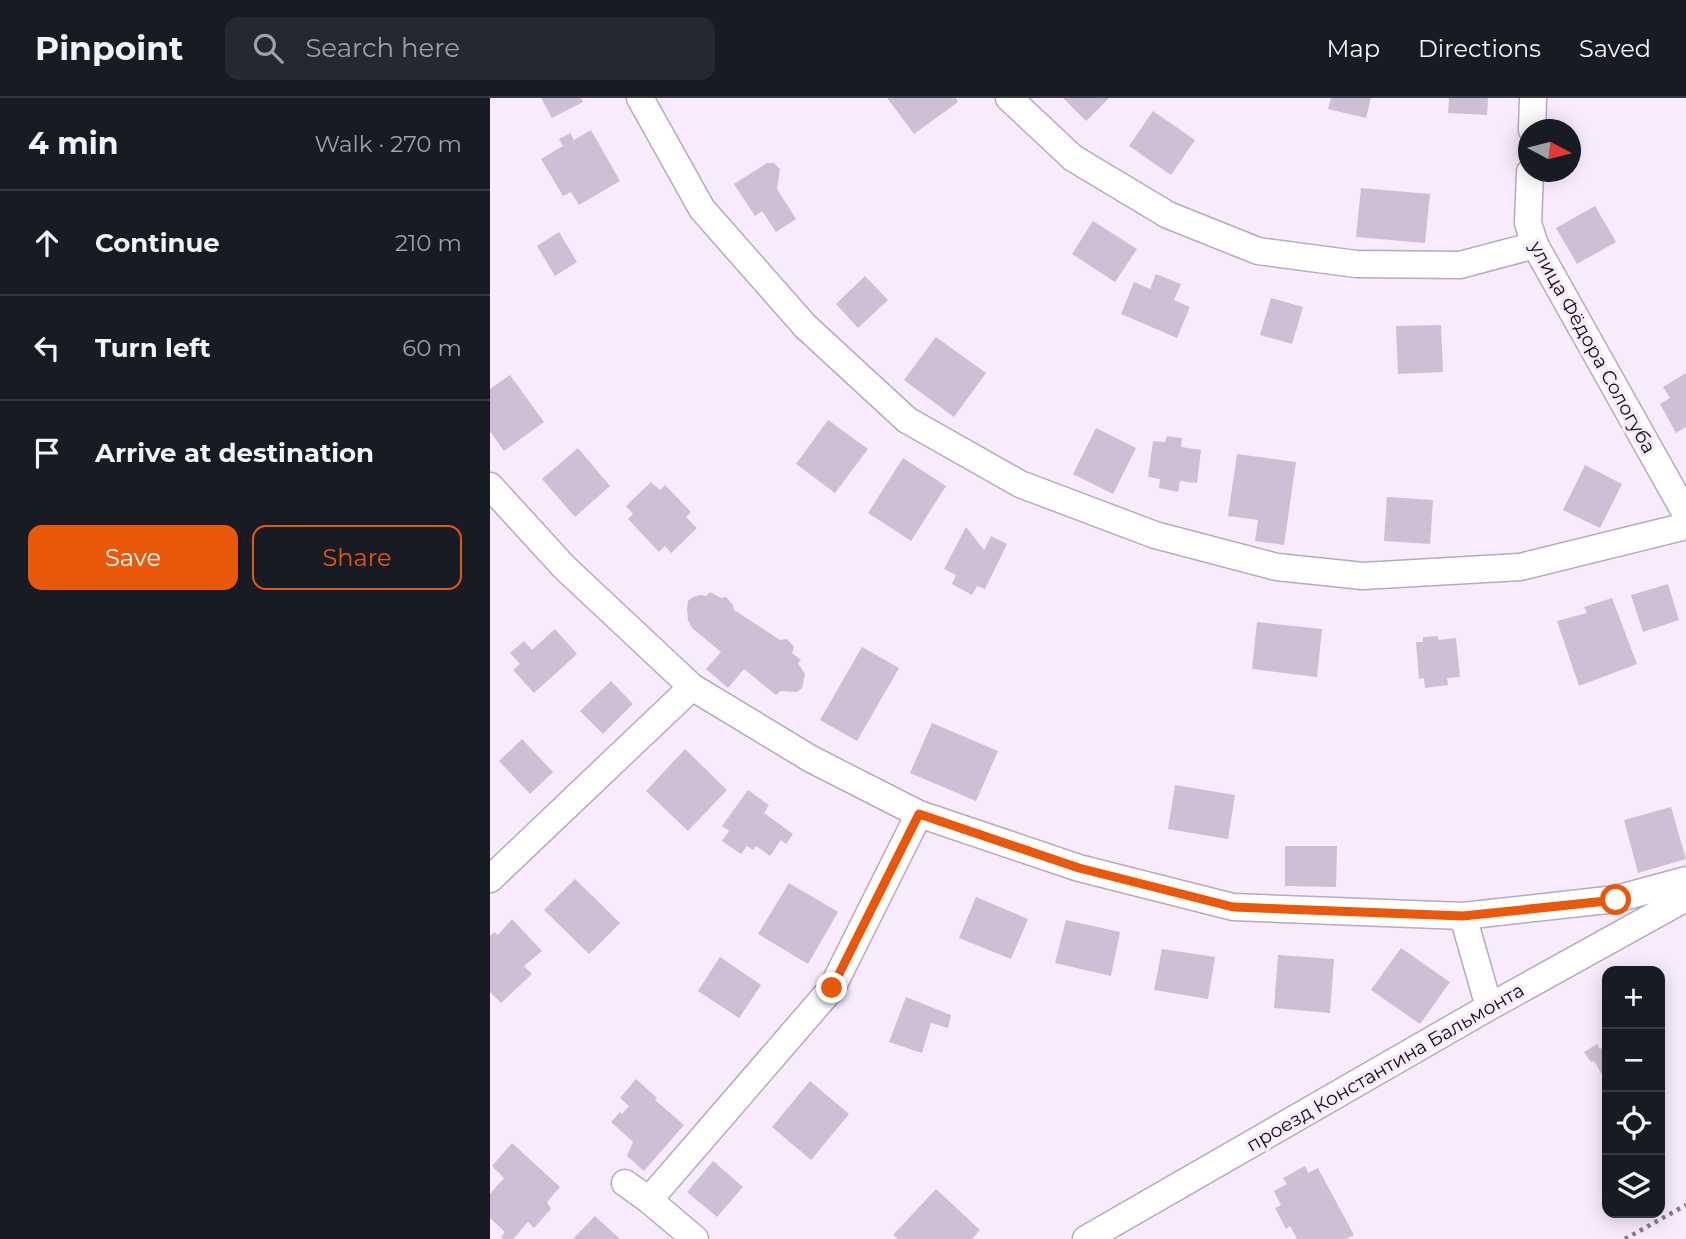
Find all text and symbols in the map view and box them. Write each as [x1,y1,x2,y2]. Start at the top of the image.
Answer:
search box [225,17,715,80]
text: Pinpoint [35,28,183,68]
icon: search [249,29,287,67]
text: Search here [305,32,460,64]
text: Map [1327,34,1380,63]
text: Directions [1418,34,1541,63]
text: Saved [1579,34,1651,63]
north arrow [1518,119,1581,182]
text: 4 min [28,125,118,162]
text: Walk · 270 m [315,130,462,158]
icon: ahead [28,224,66,262]
text: Continue [95,227,220,259]
text: 210 m [395,229,462,257]
street label: улица Фёдора Сологуба [1524,236,1661,457]
icon: left [28,329,66,367]
text: Turn left [95,332,211,364]
text: 60 m [402,334,462,362]
icon: arrive [28,434,66,472]
text: Arrive at destination [95,437,374,469]
button: Save [28,525,238,590]
button: Share [252,525,462,590]
route start [1600,884,1631,915]
map controls [1602,966,1665,1218]
button: + [1602,966,1665,1029]
route end [816,972,847,1003]
street label: проезд Константина Бальмонта [1242,978,1528,1157]
button: − [1602,1029,1665,1092]
button: locate [1602,1092,1665,1155]
button: layers [1602,1155,1665,1218]

